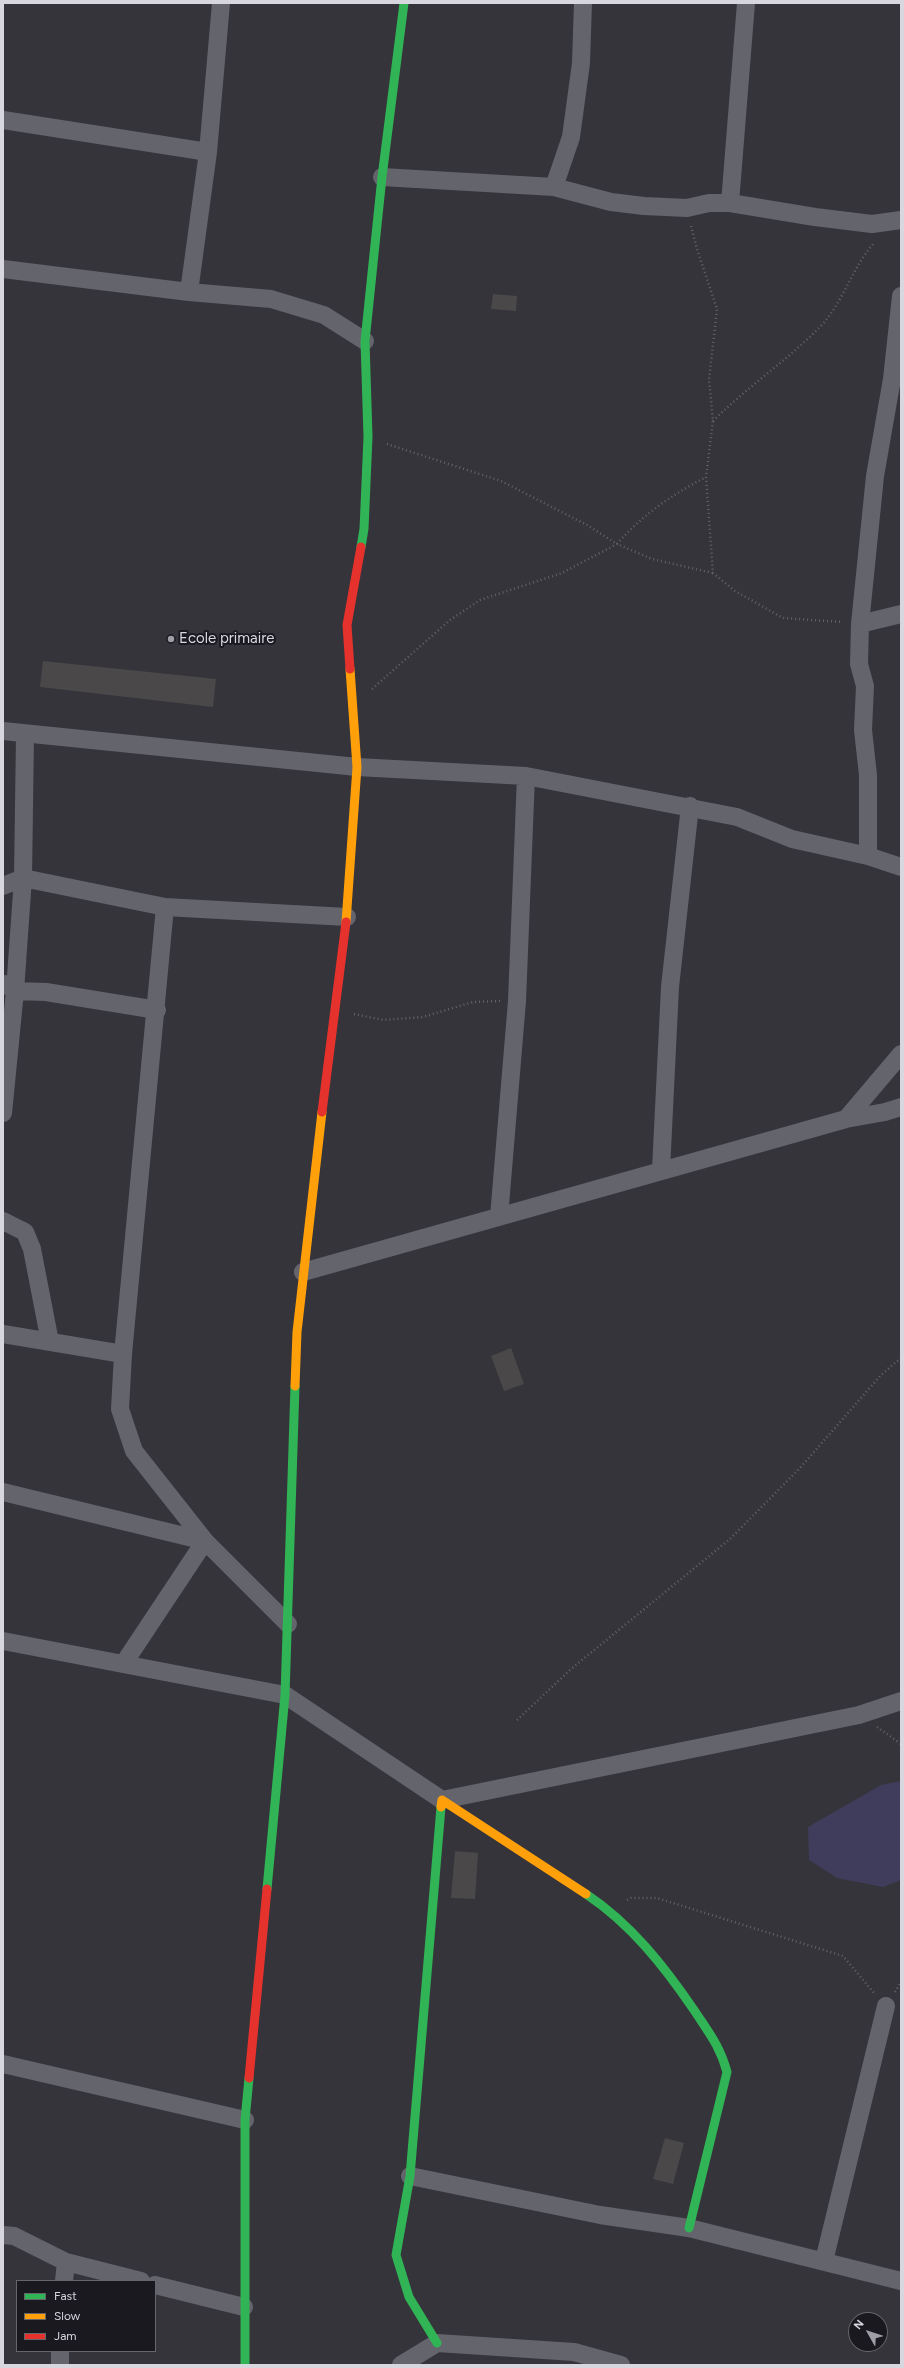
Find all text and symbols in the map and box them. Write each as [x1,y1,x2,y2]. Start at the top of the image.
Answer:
place label: Ecole primaire [179,630,274,648]
marker: Ecole primaire [166,634,176,644]
legend [16,2280,156,2352]
text: Fast [54,2289,77,2303]
text: Slow [54,2309,80,2323]
north arrow [848,2312,888,2352]
text: N [851,2317,867,2332]
text: Jam [54,2329,77,2343]

